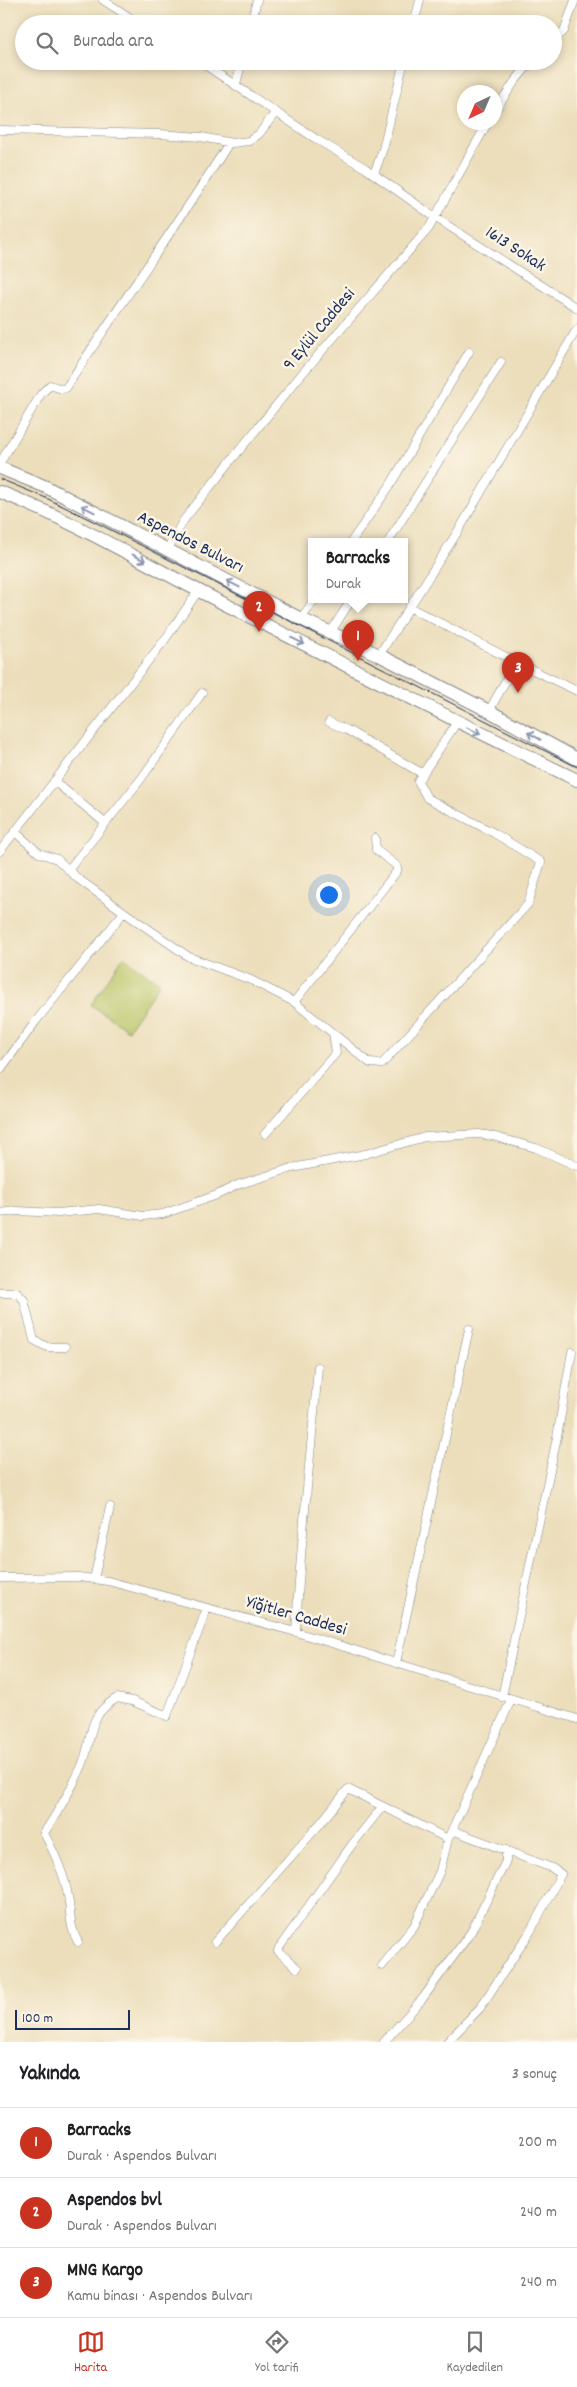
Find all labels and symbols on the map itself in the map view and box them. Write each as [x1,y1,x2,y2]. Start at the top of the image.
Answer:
north arrow [457,85,502,130]
street label: 1613 Sokak [480,221,550,279]
street label: 9 Eylül Caddesi [278,283,362,377]
one-way arrow [81,504,96,514]
street label: Aspendos Bulvarı [132,505,248,581]
one-way arrow [131,553,146,563]
one-way arrow [225,579,240,589]
pin: 2 [243,591,275,632]
pin: 1 [342,620,374,661]
one-way arrow [290,637,305,646]
pin: 3 [502,652,534,693]
one-way arrow [466,726,481,736]
one-way arrow [527,731,542,740]
your location [316,882,342,908]
street label: Yiğitler Caddesi [243,1591,349,1643]
scale bar [15,2007,130,2030]

